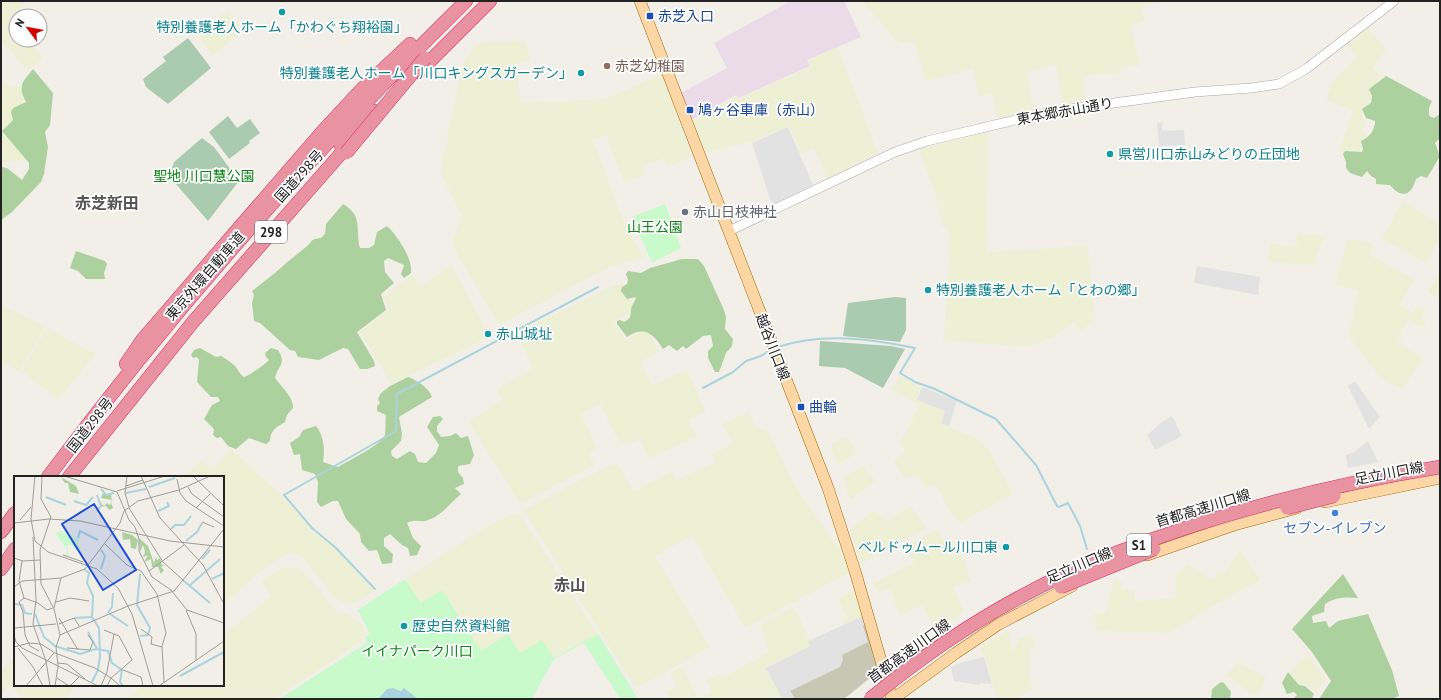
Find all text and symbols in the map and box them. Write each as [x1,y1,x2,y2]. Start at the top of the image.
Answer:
marker: 特別養護老人ホーム「かわぐち翔裕園」 [277,7,287,17]
place label: 赤芝入口 [658,7,714,25]
north arrow [8,8,48,48]
marker: 赤芝入口 [645,11,655,21]
text: N [12,16,27,29]
place label: 特別養護老人ホーム「かわぐち翔裕園」 [156,18,408,36]
place label: 赤芝幼稚園 [615,57,685,75]
marker: 赤芝幼稚園 [602,61,612,71]
place label: 特別養護老人ホーム「川口キングスガーデン」 [280,64,573,82]
marker: 特別養護老人ホーム「川口キングスガーデン」 [576,68,586,78]
street label: 東本郷赤山通り [1015,94,1115,128]
place label: 鳩ヶ谷車庫（赤山） [698,101,824,119]
marker: 鳩ヶ谷車庫（赤山） [685,105,695,115]
place label: 県営川口赤山みどりの丘団地 [1118,145,1300,163]
street label: 国道298号 [271,146,327,206]
marker: 県営川口赤山みどりの丘団地 [1105,149,1115,159]
park label: 聖地 川口慧公園 [153,167,255,185]
district label: 赤芝新田 [75,193,139,213]
place label: 赤山日枝神社 [693,203,777,221]
marker: 赤山日枝神社 [680,207,690,217]
park label: 山王公園 [627,218,683,236]
road number: 298 [255,221,287,243]
street label: 東京外環自動車道 [161,228,249,324]
place label: 特別養護老人ホーム「とわの郷」 [936,281,1146,299]
marker: 特別養護老人ホーム「とわの郷」 [923,285,933,295]
street label: 越谷川口線 [752,311,794,383]
place label: 赤山城址 [496,325,552,343]
marker: 赤山城址 [483,329,493,339]
street label: 国道298号 [63,394,117,456]
place label: 曲輪 [809,398,837,416]
marker: 曲輪 [796,402,806,412]
street label: 足立川口線 [1353,457,1425,489]
inset map [14,476,224,686]
street label: 首都高速川口線 [1154,485,1252,531]
marker: セブン-イレブン [1330,508,1340,518]
place label: セブン-イレブン [1283,519,1387,537]
road number: S1 [1127,534,1151,556]
place label: ベルドゥムール川口東 [858,538,998,556]
marker: ベルドゥムール川口東 [1001,542,1011,552]
street label: 足立川口線 [1043,543,1115,587]
district label: 赤山 [554,575,586,595]
street label: 首都高速川口線 [864,615,954,687]
place label: 歴史自然資料館 [412,617,510,635]
marker: 歴史自然資料館 [399,621,409,631]
park label: イイナパーク川口 [361,642,473,660]

